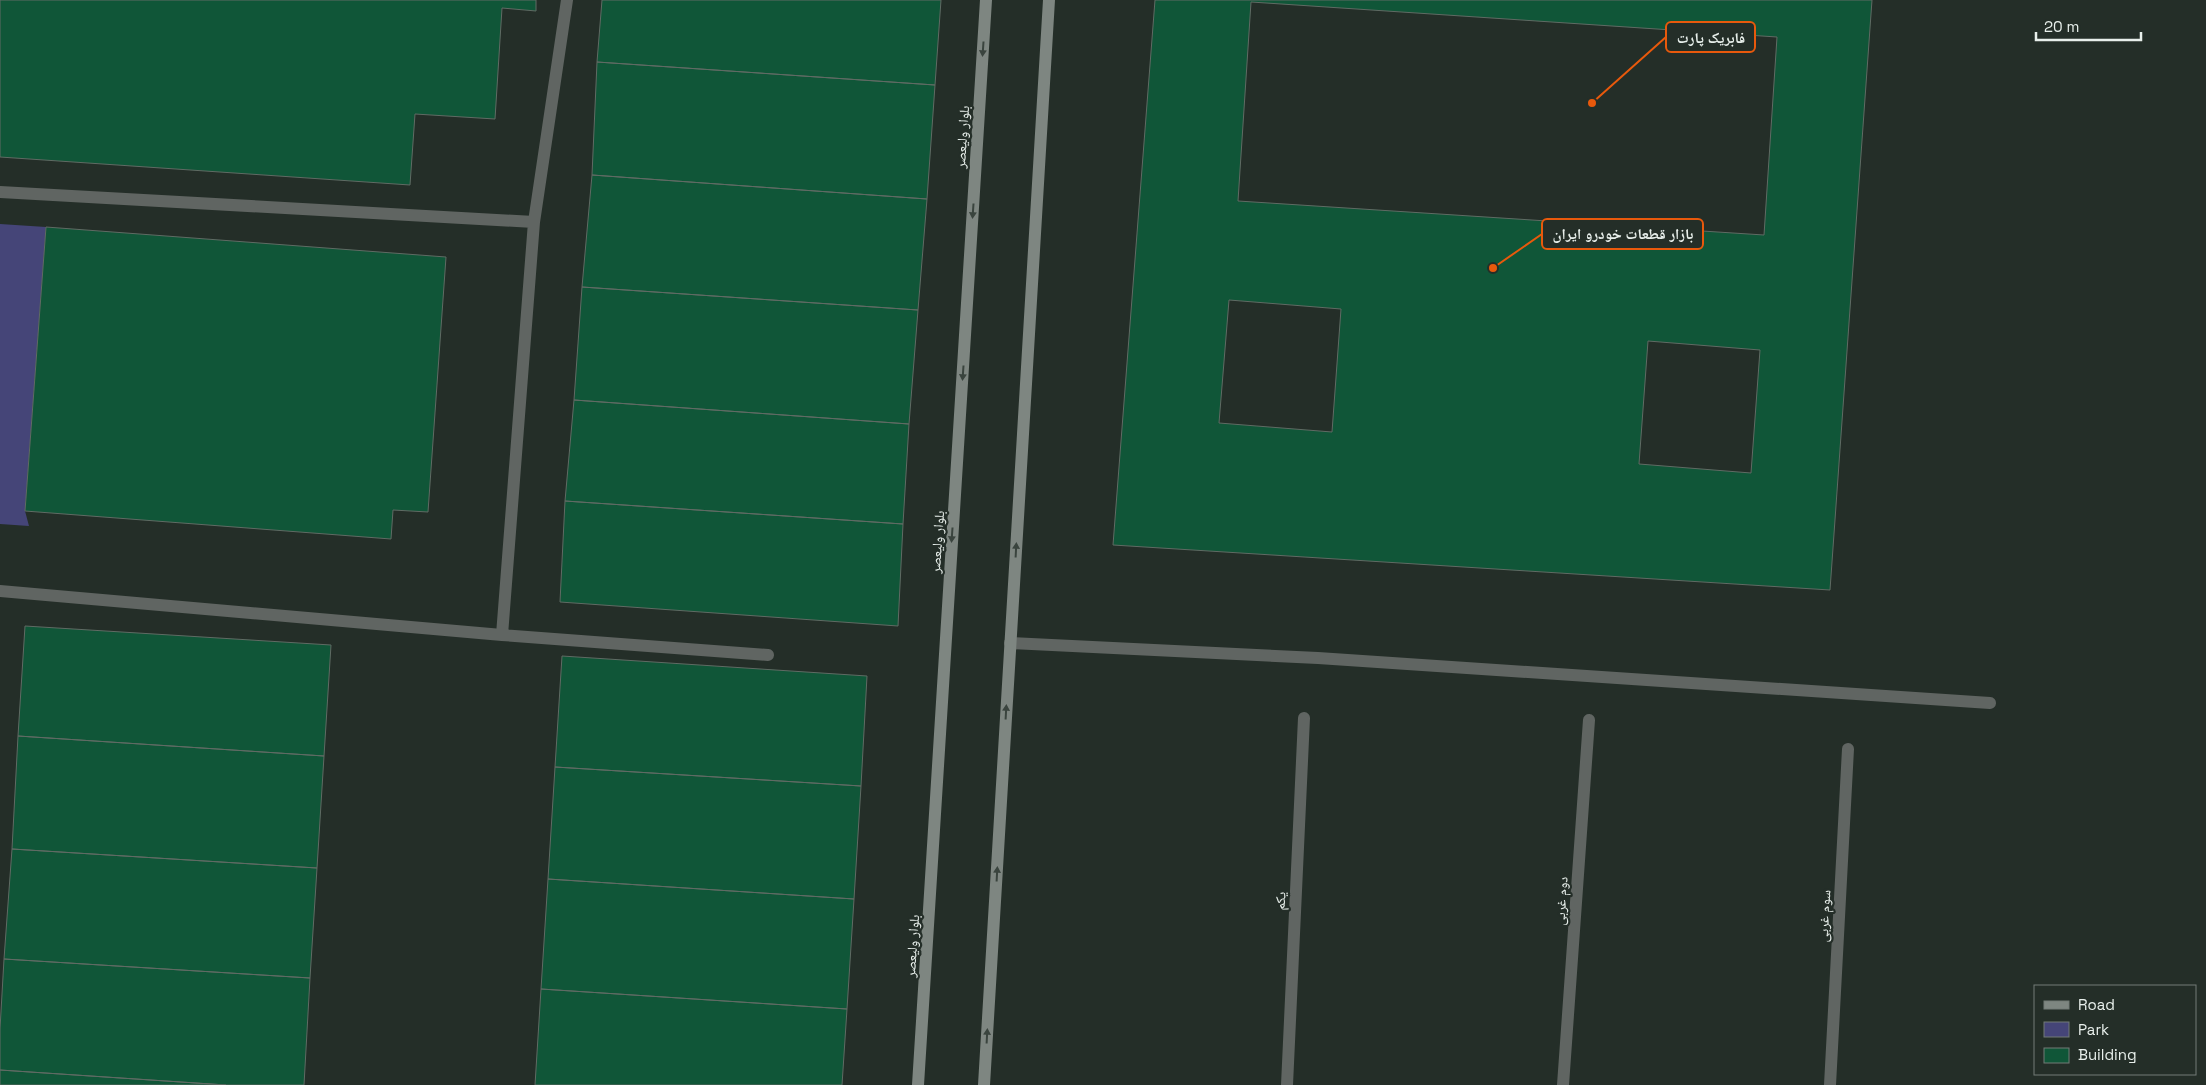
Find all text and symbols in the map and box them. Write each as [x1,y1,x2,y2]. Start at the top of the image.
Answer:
scale bar [2036,10,2141,42]
text: 20 m [2044,17,2079,36]
callout: فابریک پارت [1666,22,1755,52]
text: فابریک پارت [1677,28,1745,47]
one-way arrow [979,41,987,57]
street label: بلوار ولیعصر [951,105,973,170]
one-way arrow [968,203,976,219]
callout: بازار قطعات خودرو ایران [1542,219,1703,249]
text: بازار قطعات خودرو ایران [1553,224,1693,243]
one-way arrow [958,365,966,381]
street label: بلوار ولیعصر [926,510,948,575]
one-way arrow [948,527,956,543]
one-way arrow [1012,541,1020,557]
one-way arrow [1003,704,1011,720]
one-way arrow [993,866,1001,882]
street label: دوم غربی [1550,876,1573,926]
street label: سوم غربی [1814,889,1835,943]
street label: یکم [1271,891,1290,911]
street label: بلوار ولیعصر [901,914,923,979]
legend [2034,985,2196,1075]
text: Road [2078,995,2115,1014]
text: Park [2078,1020,2109,1039]
one-way arrow [983,1028,991,1044]
text: Building [2078,1045,2137,1064]

